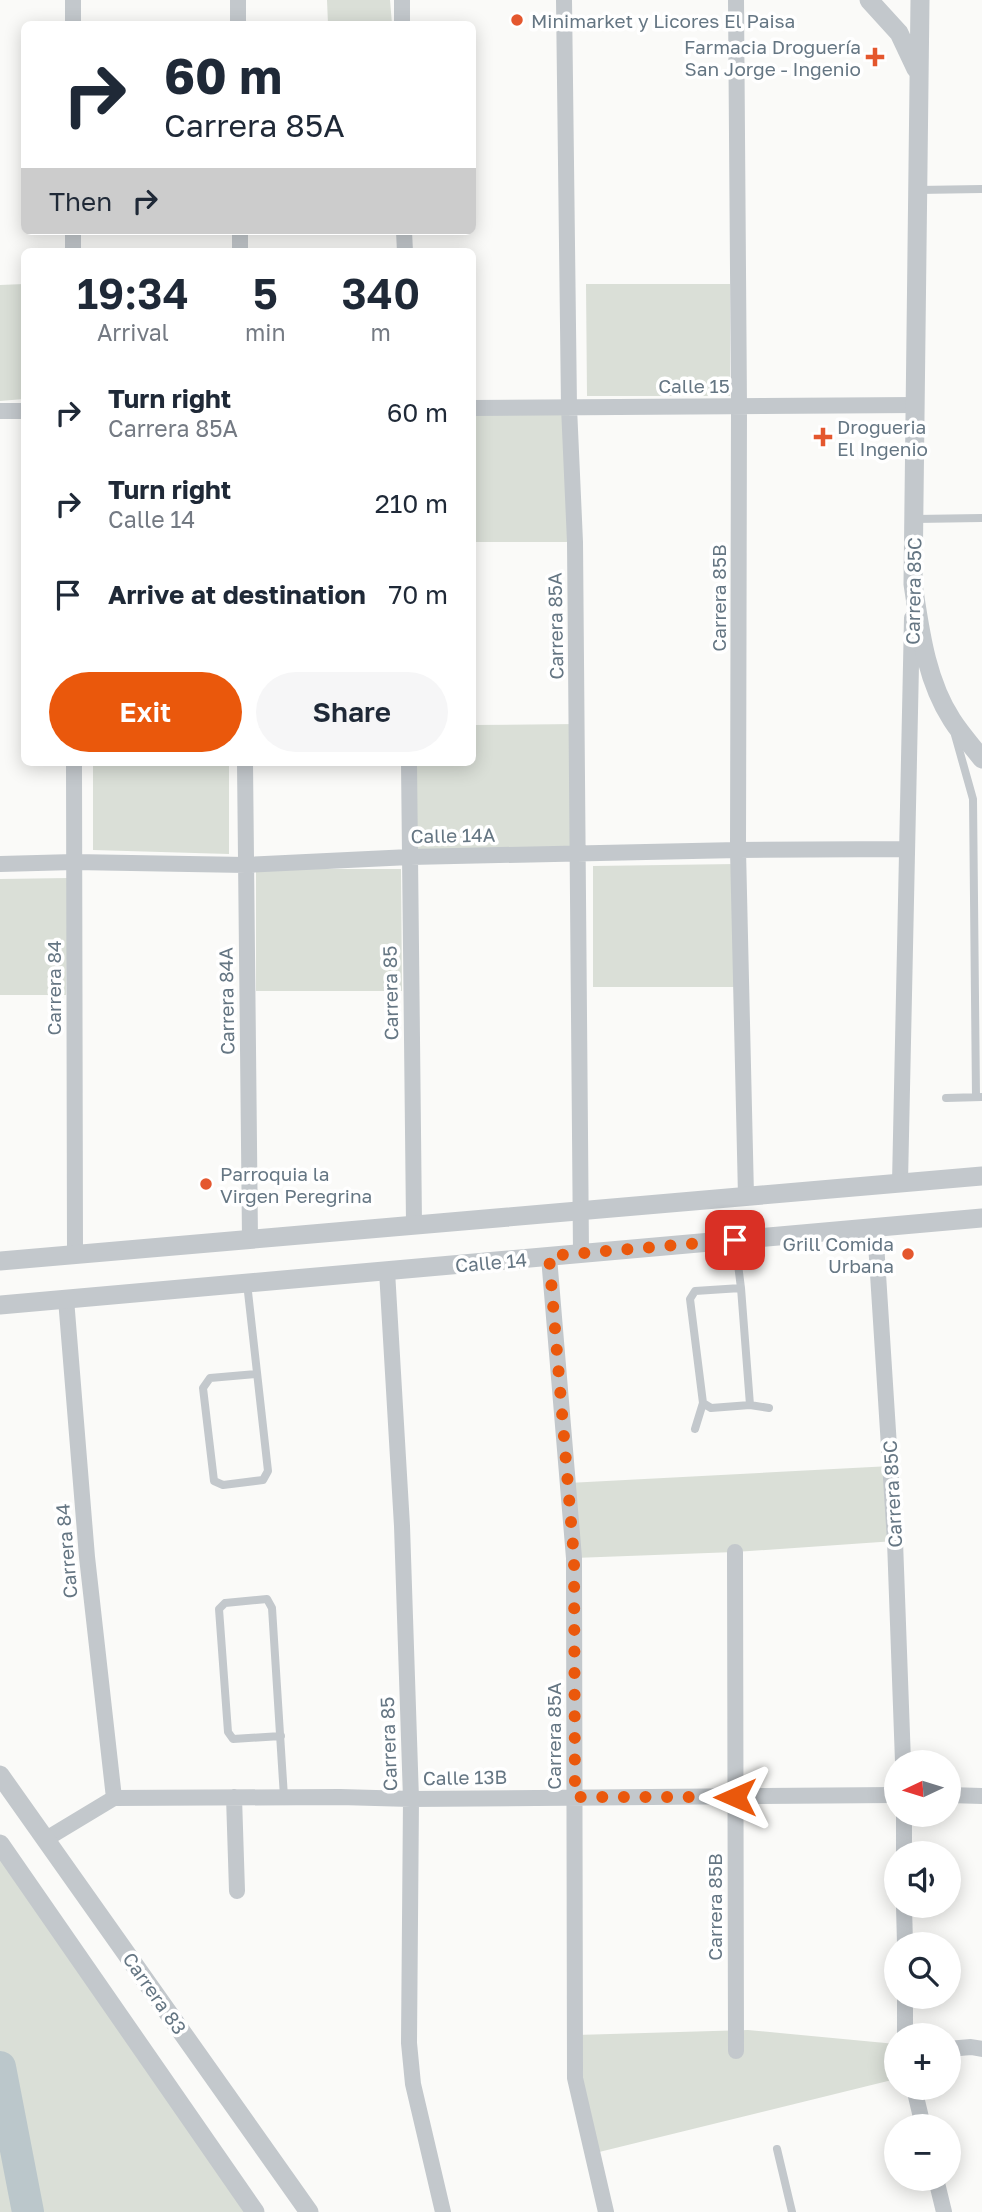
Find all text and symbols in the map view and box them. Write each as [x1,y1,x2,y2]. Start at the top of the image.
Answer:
place label: Minimarket y Licores El Paisa [531,9,795,32]
marker: Minimarket y Licores El Paisa [509,12,525,28]
place label: Farmacia Droguería San Jorge - Ingenio [684,35,861,80]
text: 60 m [164,46,282,105]
icon: right [49,49,140,140]
marker: Farmacia Droguería San Jorge - Ingenio [867,49,883,65]
text: Carrera 85A [164,106,345,144]
icon: right [126,182,164,220]
text: Then [49,186,112,217]
text: 19:34 [77,268,189,318]
text: 5 [253,268,278,318]
text: 340 [341,268,420,318]
text: Arrival [97,318,169,346]
text: min [245,318,286,346]
text: m [371,318,391,346]
street label: Calle 15 [658,374,730,397]
text: Turn right [108,383,231,414]
icon: right [49,394,87,432]
text: 60 m [387,397,448,428]
text: Carrera 85A [108,414,238,442]
place label: Drogueria El Ingenio [837,415,928,460]
marker: Drogueria El Ingenio [815,429,831,445]
text: Turn right [108,474,231,505]
icon: right [49,485,87,523]
text: 210 m [375,488,448,519]
text: Calle 14 [108,505,195,533]
street label: Carrera 85C [901,537,925,645]
street label: Carrera 85B [707,544,730,652]
street label: Carrera 85A [543,572,567,680]
icon: arrive [49,576,87,614]
text: Arrive at destination [108,579,366,610]
text: 70 m [389,579,448,610]
button: Exit [49,672,242,752]
button: Share [256,672,448,752]
street label: Calle 14A [410,823,496,847]
street label: Carrera 84 [42,940,65,1036]
street label: Carrera 85 [378,945,402,1041]
street label: Carrera 84A [214,947,238,1055]
place label: Parroquia la Virgen Peregrina [220,1162,372,1207]
marker: Parroquia la Virgen Peregrina [198,1176,214,1192]
pin [705,1210,765,1270]
icon: arrive [716,1221,754,1259]
place label: Grill Comida Urbana [783,1232,894,1277]
marker: Grill Comida Urbana [900,1246,916,1262]
street label: Calle 14 [454,1247,528,1277]
street label: Carrera 85C [878,1440,906,1548]
street label: Carrera 84 [50,1503,82,1599]
street label: Carrera 85A [542,1682,565,1790]
street label: Carrera 85 [375,1696,401,1792]
north arrow [884,1750,961,1827]
map controls [884,1750,961,2191]
position arrow [698,1760,772,1834]
street label: Calle 13B [423,1765,507,1789]
button: sound [884,1841,961,1918]
street label: Carrera 85B [703,1853,726,1961]
button: search [884,1932,961,2009]
street label: Carrera 83 [118,1948,192,2038]
button: + [884,2023,961,2100]
button: − [884,2114,961,2191]

